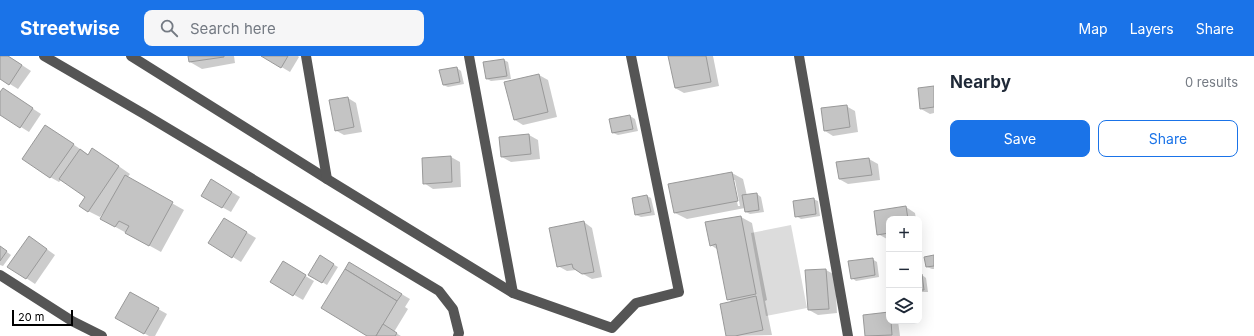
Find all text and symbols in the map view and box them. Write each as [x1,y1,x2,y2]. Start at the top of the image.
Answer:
search box [144,10,424,46]
text: Streetwise [20,17,120,40]
icon: search [158,17,180,39]
text: Search here [190,19,276,38]
text: Map [1079,20,1108,37]
text: Layers [1130,20,1174,37]
text: Share [1196,20,1234,37]
text: Nearby [950,72,1011,92]
text: 0 results [1185,74,1238,90]
button: Save [950,120,1090,157]
button: Share [1098,120,1238,157]
map controls [886,216,922,324]
button: + [886,216,922,252]
button: − [886,252,922,288]
button: layers [886,288,922,324]
scale bar [12,308,73,327]
text: 20 m [18,310,44,324]

